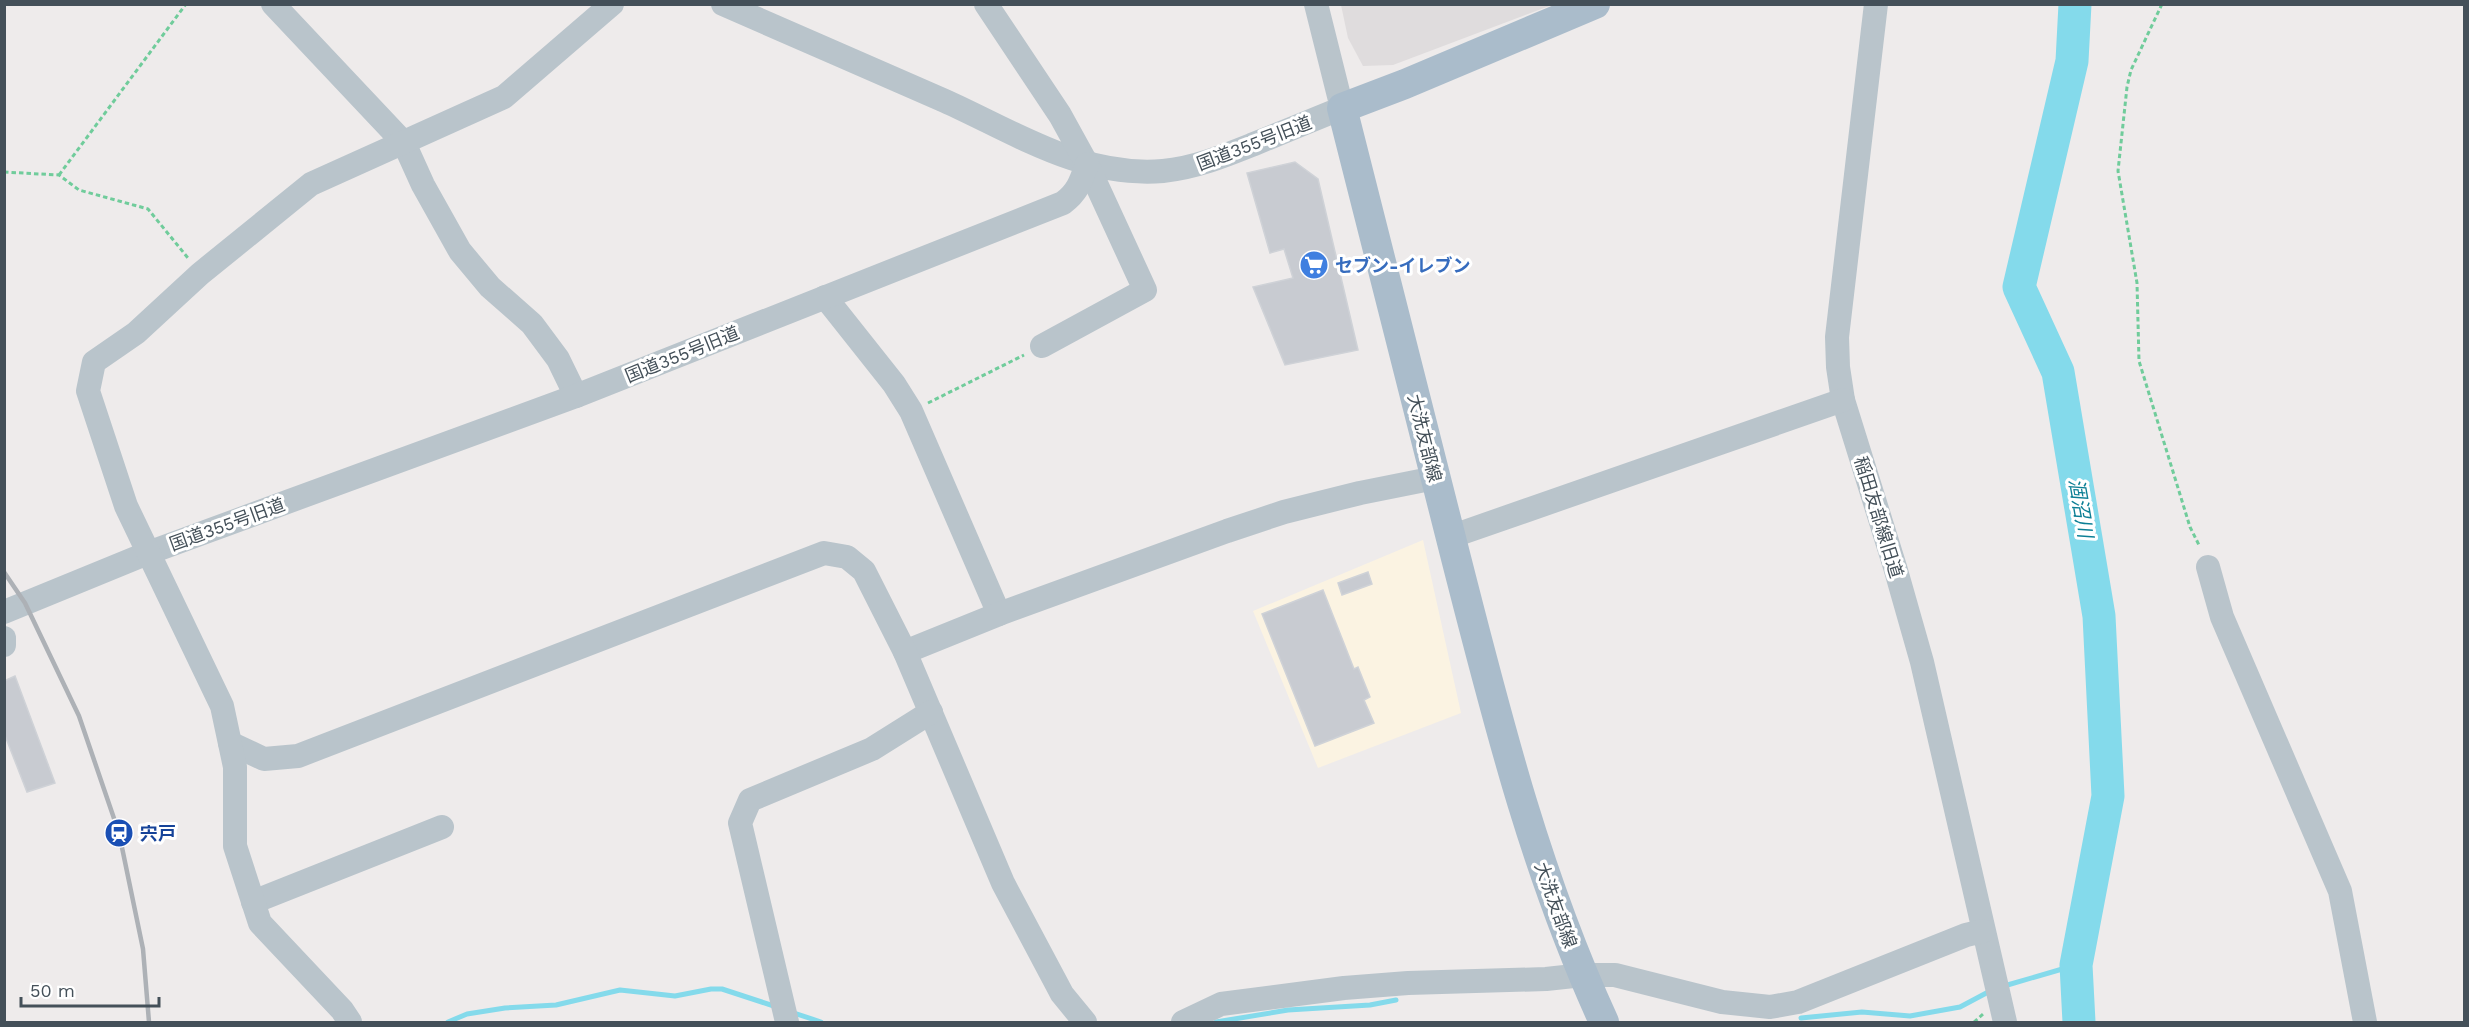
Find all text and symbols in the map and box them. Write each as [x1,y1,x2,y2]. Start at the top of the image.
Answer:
street label: 国道355号旧道 [1194,111,1314,175]
supermarket icon: セブン-イレブン [1298,249,1330,281]
place label: セブン-イレブン [1335,255,1471,276]
street label: 国道355号旧道 [622,322,742,386]
street label: 大洗友部線 [1404,392,1446,484]
street label: 稲田友部線旧道 [1851,454,1907,580]
water label: 涸沼川 [2064,476,2098,542]
street label: 国道355号旧道 [166,493,288,555]
station icon: 宍戸 [103,817,135,849]
place label: 宍戸 [140,823,176,844]
street label: 大洗友部線 [1531,859,1581,951]
scale bar [21,970,159,1008]
text: 50 m [30,980,75,1001]

